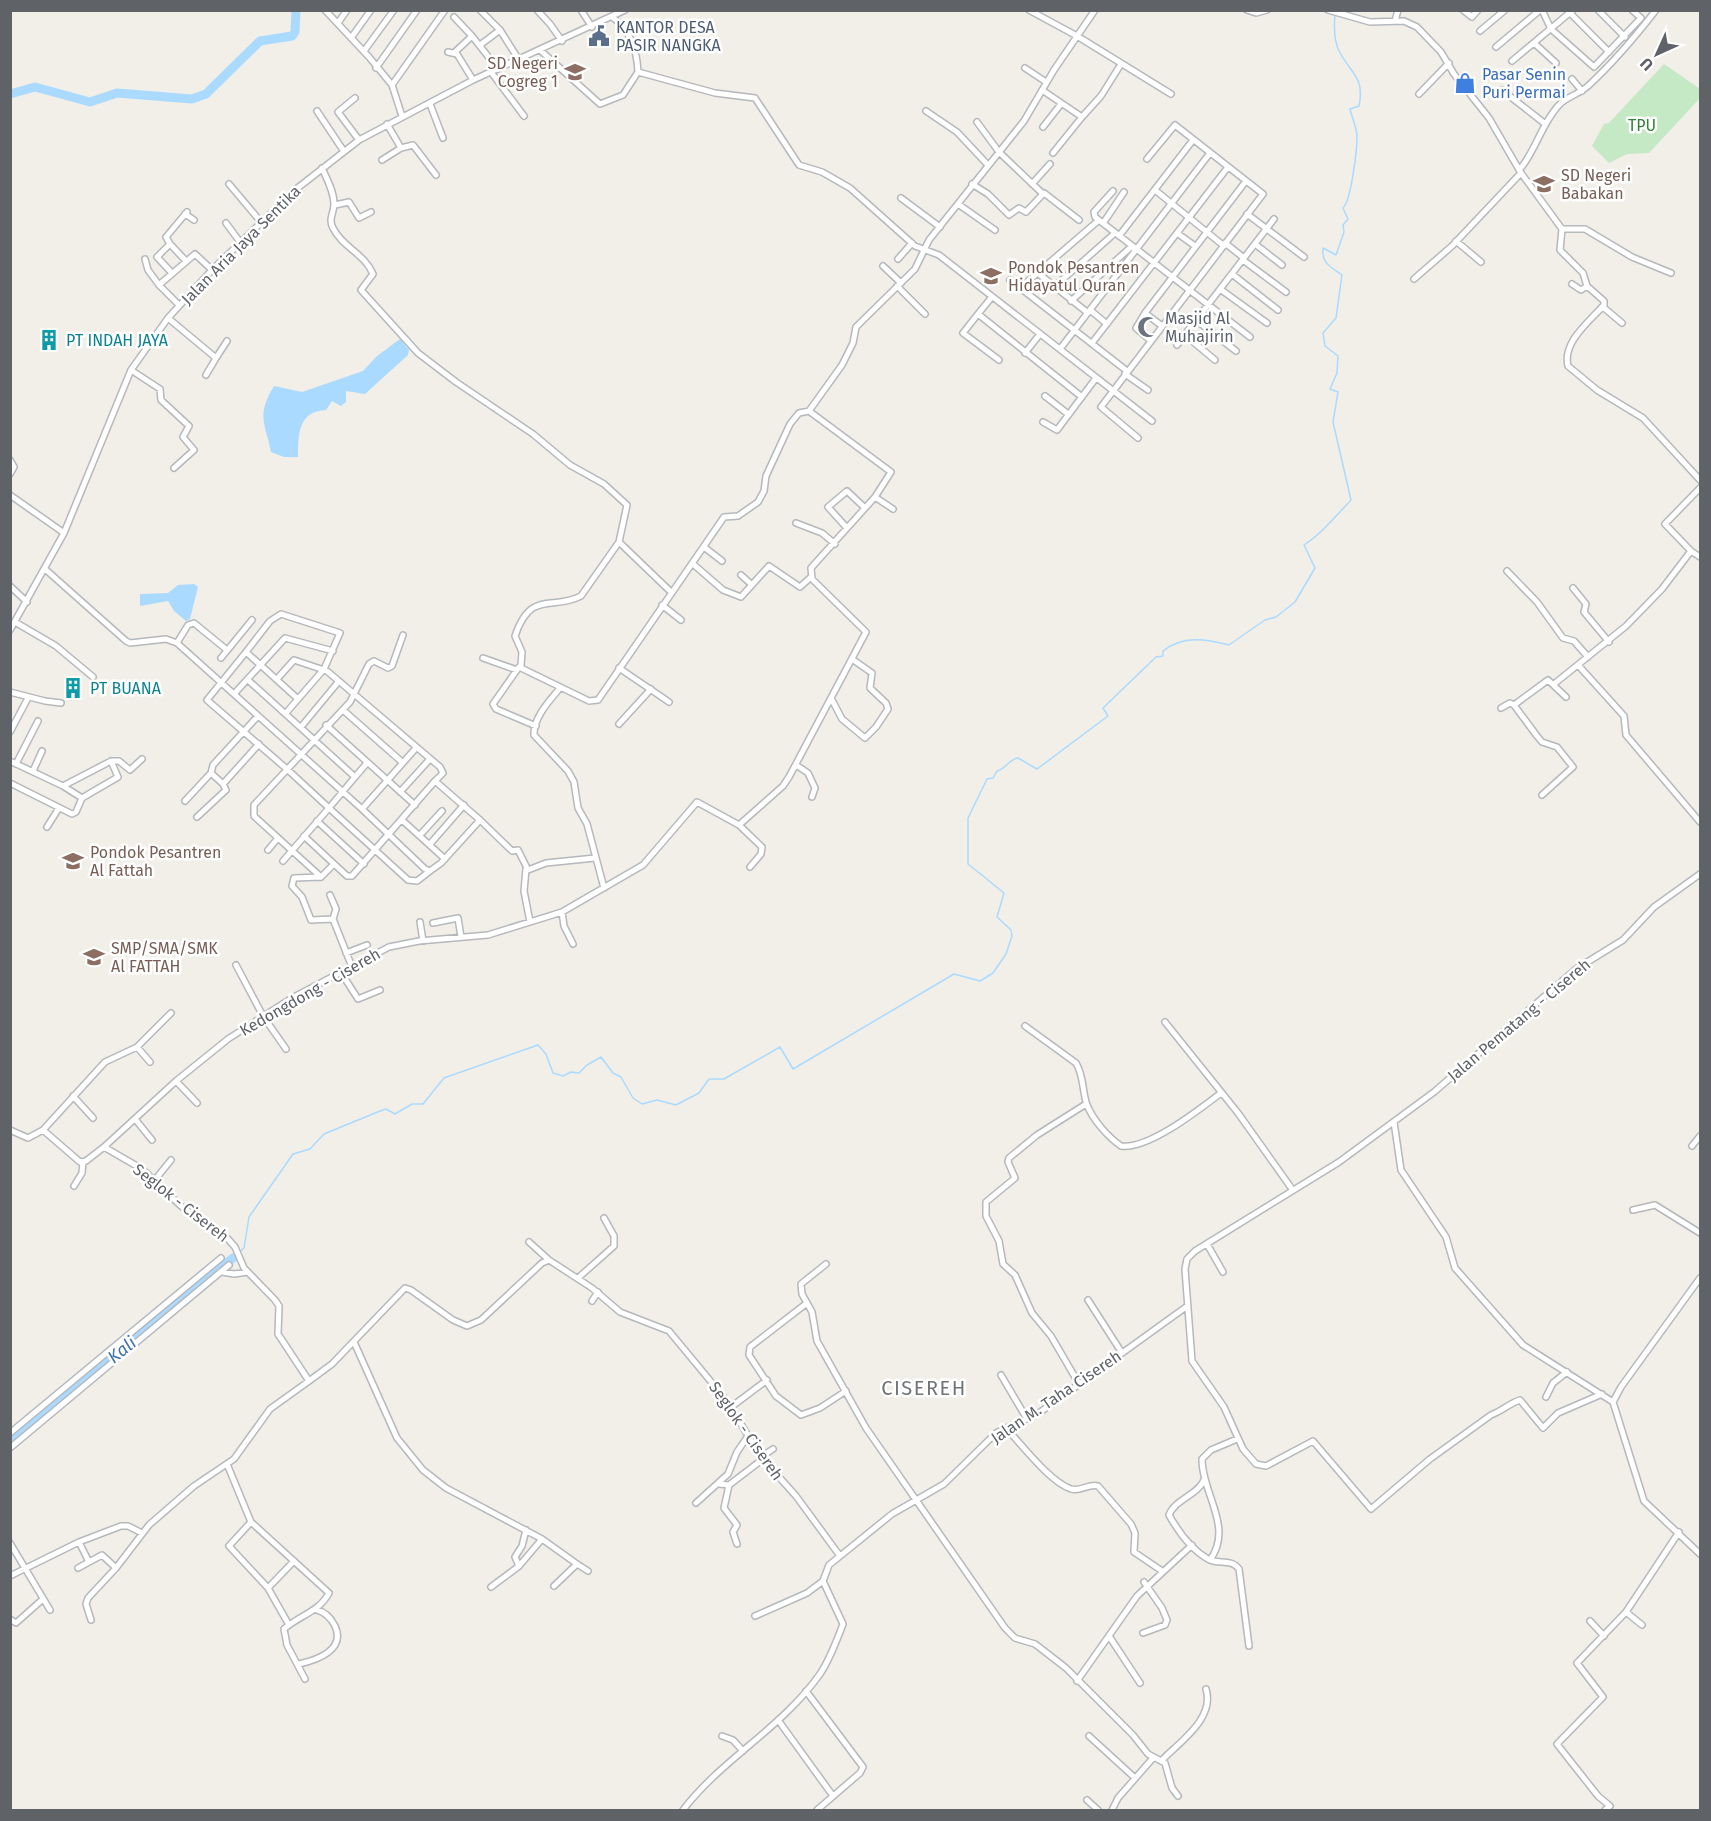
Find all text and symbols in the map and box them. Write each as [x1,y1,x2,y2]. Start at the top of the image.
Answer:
place label: KANTOR DESA PASIR NANGKA [616,18,721,55]
public building icon: KANTOR DESA PASIR NANGKA [587,24,611,48]
north arrow [1627,24,1687,84]
place label: SD Negeri Cogreg 1 [488,54,558,91]
text: U [1636,54,1657,75]
school or university icon: SD Negeri Cogreg 1 [563,60,587,84]
place label: Pasar Senin Puri Permai [1482,65,1566,102]
shop icon: Pasar Senin Puri Permai [1453,71,1477,95]
park label: TPU [1628,116,1656,135]
place label: SD Negeri Babakan [1561,166,1631,203]
school or university icon: SD Negeri Babakan [1532,172,1556,196]
street label: Jalan Aria Jaya Sentika [177,181,305,309]
place label: Pondok Pesantren Hidayatul Quran [1008,258,1139,295]
school or university icon: Pondok Pesantren Hidayatul Quran [979,264,1003,288]
place label: Masjid Al Muhajirin [1165,309,1234,346]
mosque icon: Masjid Al Muhajirin [1136,315,1160,339]
building icon: PT INDAH JAYA [37,328,61,352]
place label: PT INDAH JAYA [66,331,169,350]
building icon: PT BUANA [61,676,85,700]
place label: PT BUANA [90,679,162,698]
place label: Pondok Pesantren Al Fattah [90,843,221,880]
school or university icon: Pondok Pesantren Al Fattah [61,849,85,873]
place label: SMP/SMA/SMK Al FATTAH [111,939,218,976]
street label: Kedongdong - Cisereh [236,944,384,1040]
school or university icon: SMP/SMA/SMK Al FATTAH [82,945,106,969]
street label: Jalan Pematang - Cisereh [1444,955,1594,1085]
street label: Seglok - Cisereh [129,1160,233,1246]
water label: Kali [103,1332,141,1368]
street label: Jalan M. Taha Cisereh [987,1346,1125,1448]
district label: CISEREH [881,1376,967,1400]
street label: Seglok - Cisereh [705,1378,787,1484]

